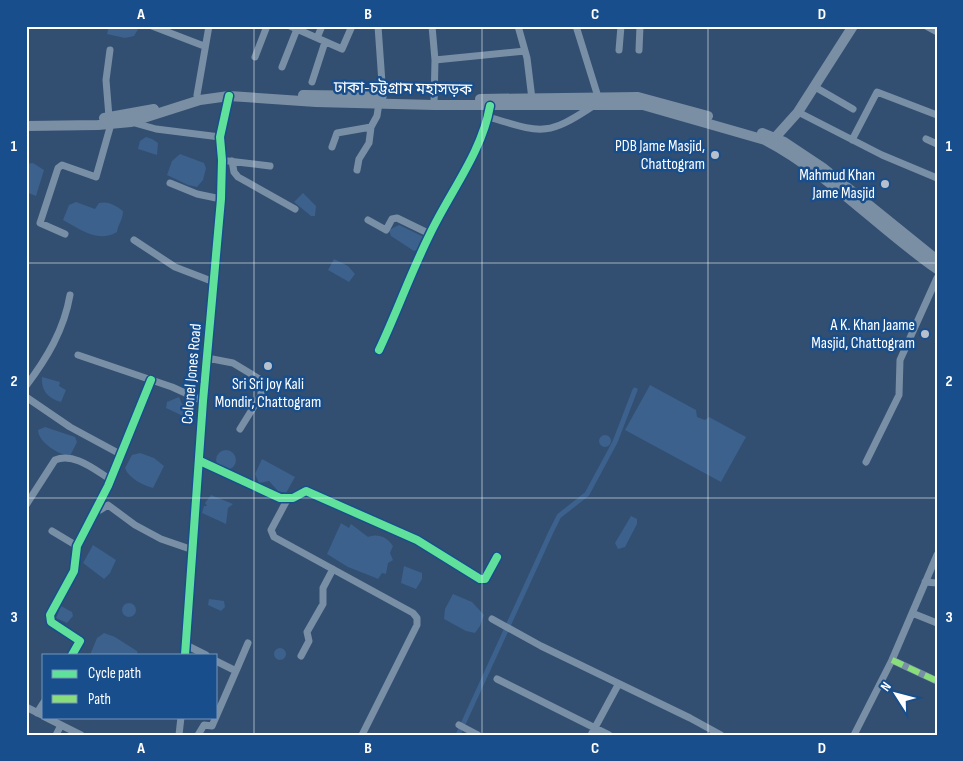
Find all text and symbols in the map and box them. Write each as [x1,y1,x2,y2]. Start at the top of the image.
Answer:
text: A [136,5,145,24]
text: B [364,5,372,24]
text: C [591,5,599,24]
text: D [818,5,826,24]
street label: ঢাকা-চট্টগ্রাম মহাসড়ক [333,77,473,100]
text: 1 [11,137,18,156]
place label: PDB Jame Masjid, Chattogram [615,137,705,174]
text: 1 [946,137,953,156]
marker: PDB Jame Masjid, Chattogram [709,149,721,161]
place label: Mahmud Khan Jame Masjid [799,166,875,203]
marker: Mahmud Khan Jame Masjid [879,178,891,190]
place label: A K. Khan Jaame Masjid, Chattogram [811,316,915,353]
street label: Colonel Jones Road [178,323,206,425]
marker: A K. Khan Jaame Masjid, Chattogram [919,328,931,340]
marker: Sri Sri Joy Kali Mondir, Chattogram [262,360,274,372]
text: 2 [10,372,18,391]
text: 2 [945,372,953,391]
place label: Sri Sri Joy Kali Mondir, Chattogram [215,375,321,412]
text: 3 [10,608,18,627]
text: 3 [945,608,953,627]
legend [42,654,218,718]
text: Cycle path [88,664,141,683]
north arrow [870,668,920,718]
text: N [877,679,895,695]
text: Path [88,690,111,709]
text: A [136,739,145,758]
text: B [364,739,372,758]
text: C [591,739,599,758]
text: D [818,739,826,758]

